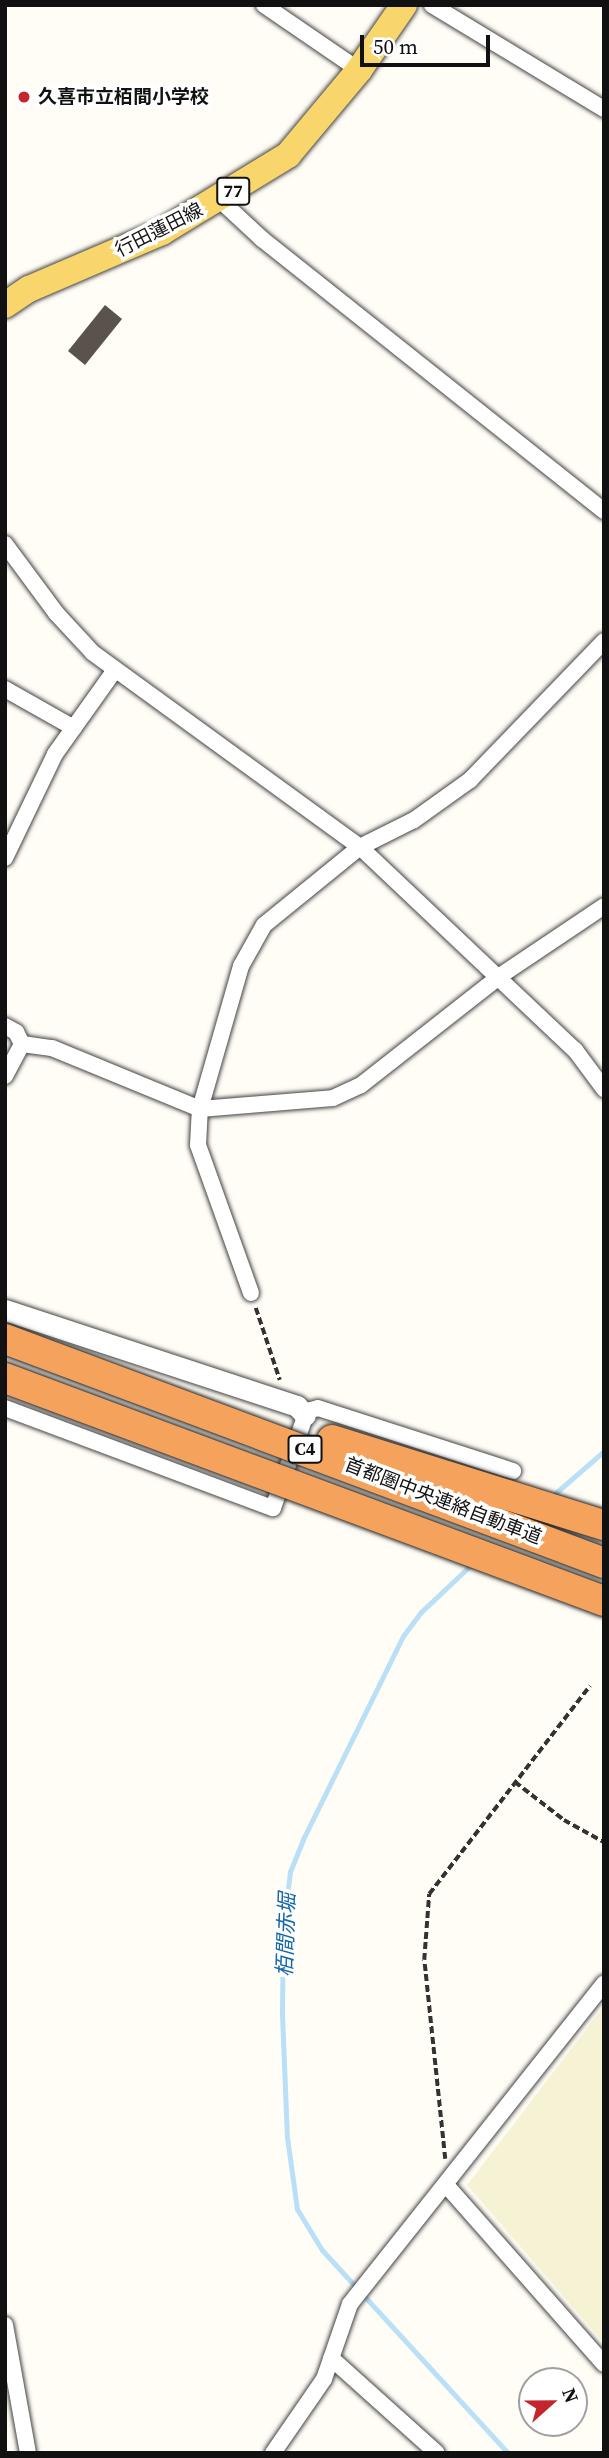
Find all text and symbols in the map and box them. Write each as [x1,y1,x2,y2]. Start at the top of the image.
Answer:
scale bar [364,21,494,65]
text: 50 m [373,32,418,61]
place label: 久喜市立栢間小学校 [38,86,209,108]
marker: 久喜市立栢間小学校 [16,89,32,105]
road number: 77 [216,176,250,206]
street label: 行田蓮田線 [112,198,206,262]
road number: C4 [288,1434,322,1464]
street label: 首都圏中央連絡自動車道 [341,1453,545,1549]
water label: 栢間赤堀 [272,1893,300,1977]
north arrow [518,2367,588,2437]
text: N [556,2384,585,2406]

